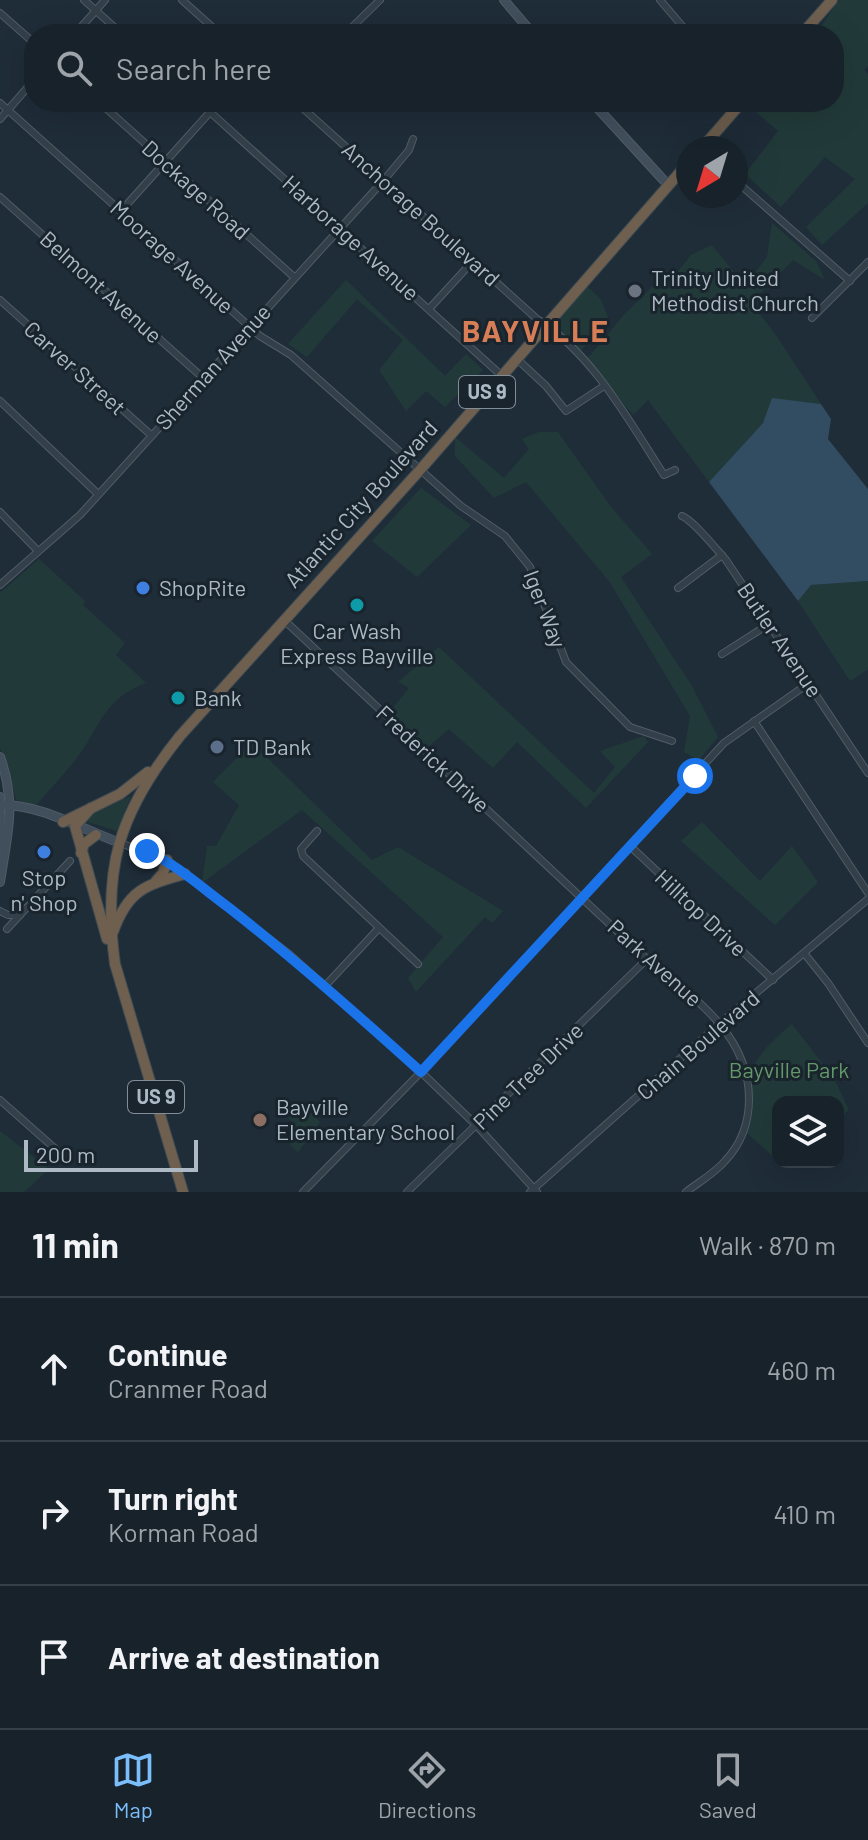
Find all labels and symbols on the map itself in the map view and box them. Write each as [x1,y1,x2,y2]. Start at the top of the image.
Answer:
street label: Dockage Road [138,134,256,244]
street label: Anchorage Boulevard [338,136,506,291]
north arrow [676,136,748,208]
street label: Harborage Avenue [278,169,425,305]
street label: Moorage Avenue [106,194,240,318]
street label: Belmont Avenue [35,225,168,348]
place label: Trinity United Methodist Church [651,264,819,315]
marker: Trinity United Methodist Church [626,282,644,300]
street label: Sherman Avenue [149,298,275,434]
district label: BAYVILLE [462,312,610,348]
street label: Carver Street [20,315,132,420]
road number: US 9 [459,376,515,408]
street label: Atlantic City Boulevard [278,414,442,592]
street label: Iger Way [519,566,573,651]
place label: ShopRite [159,574,246,600]
street label: Butler Avenue [733,577,829,702]
marker: ShopRite [134,579,152,597]
marker: Car Wash Express Bayville [348,596,366,614]
place label: Car Wash Express Bayville [280,617,434,668]
place label: Bank [194,684,242,710]
marker: Bank [169,689,187,707]
street label: Frederick Drive [372,699,496,817]
place label: TD Bank [233,733,311,759]
marker: TD Bank [208,738,226,756]
route start [677,758,713,794]
route end [129,833,165,869]
marker: Stop n' Shop [35,843,53,861]
street label: Hilltop Drive [651,863,753,961]
place label: Stop n' Shop [10,864,78,915]
street label: Park Avenue [603,913,708,1011]
street label: Chain Boulevard [631,984,764,1104]
street label: Pine Tree Drive [467,1016,588,1134]
park label: Bayville Park [729,1056,849,1082]
road number: US 9 [128,1081,184,1113]
place label: Bayville Elementary School [276,1093,455,1144]
marker: Bayville Elementary School [251,1111,269,1129]
scale bar [24,1136,198,1172]

